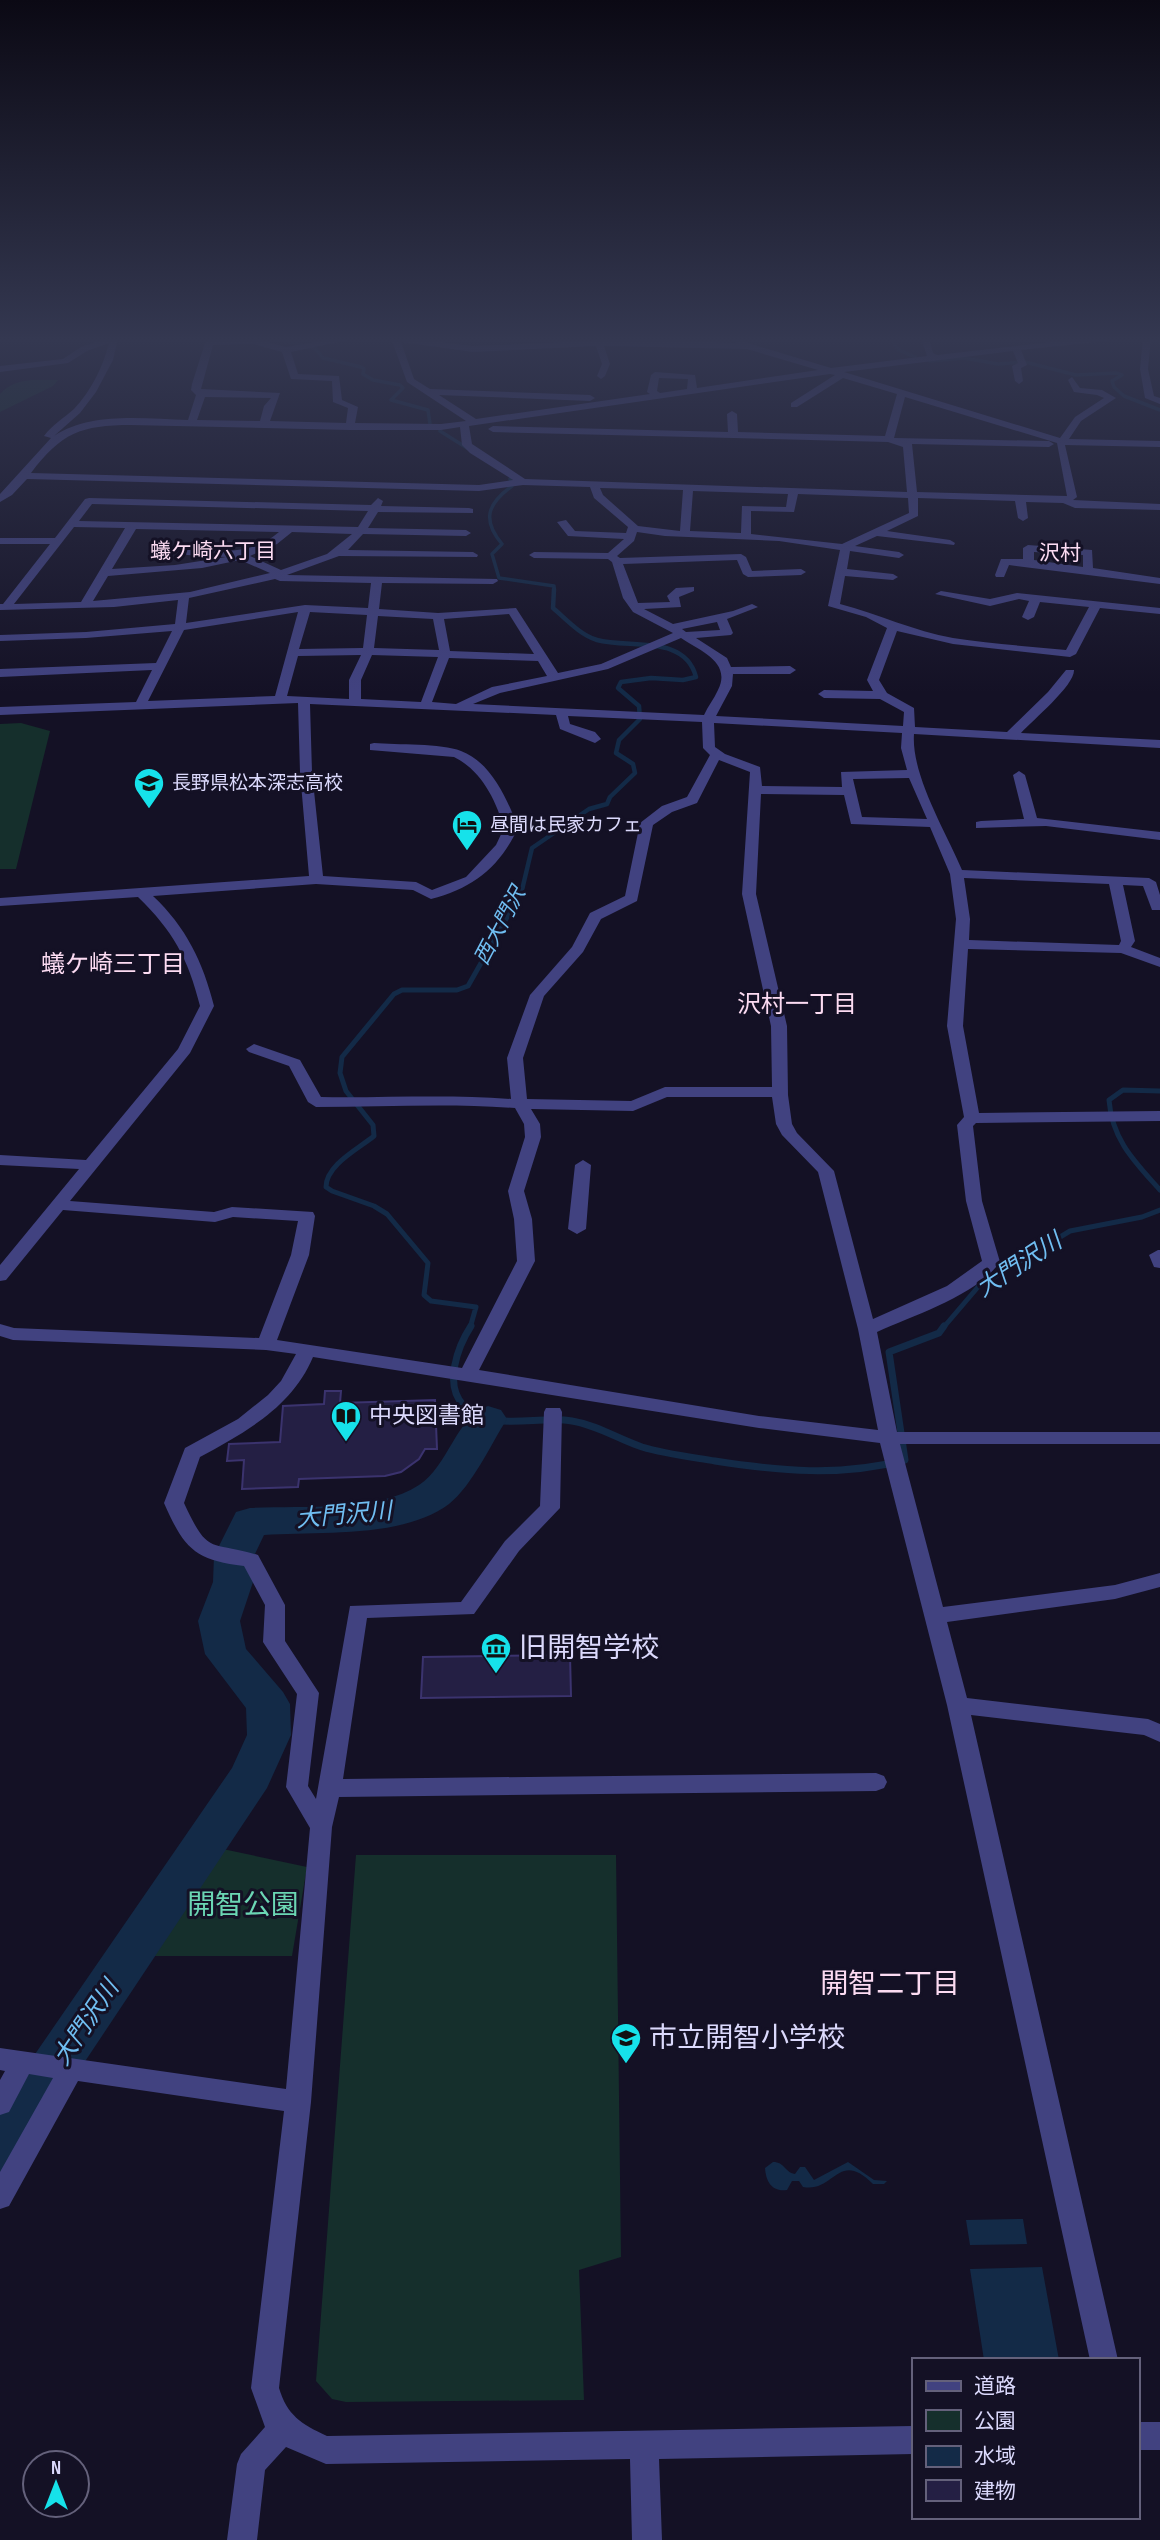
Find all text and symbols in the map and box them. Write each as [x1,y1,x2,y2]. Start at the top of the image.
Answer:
district label: 蟻ケ崎六丁目 [150,539,276,564]
district label: 沢村 [1039,541,1081,566]
school or university icon: 長野県松本深志高校 [132,766,166,810]
place label: 長野県松本深志高校 [172,772,343,795]
hotel icon: 昼間は民家カフェ [450,808,484,852]
place label: 昼間は民家カフェ [490,814,642,837]
water label: 西大門沢 [469,880,532,969]
district label: 蟻ケ崎三丁目 [41,950,185,979]
district label: 沢村一丁目 [737,990,857,1019]
water label: 大門沢川 [971,1225,1070,1303]
library icon: 中央図書館 [329,1399,363,1443]
place label: 中央図書館 [369,1402,484,1430]
water label: 大門沢川 [295,1496,396,1534]
museum icon: 旧開智学校 [479,1631,513,1675]
place label: 旧開智学校 [519,1632,659,1665]
park label: 開智公園 [187,1889,299,1922]
district label: 開智二丁目 [820,1968,960,2001]
water label: 大門沢川 [47,1973,127,2071]
school or university icon: 市立開智小学校 [609,2021,643,2065]
place label: 市立開智小学校 [649,2022,845,2055]
legend [912,2358,1139,2519]
text: 道路 [974,2374,1016,2399]
text: 公園 [974,2409,1016,2434]
text: 水域 [974,2444,1016,2469]
north arrow [21,2449,91,2519]
text: N [51,2457,61,2480]
text: 建物 [974,2479,1016,2504]

